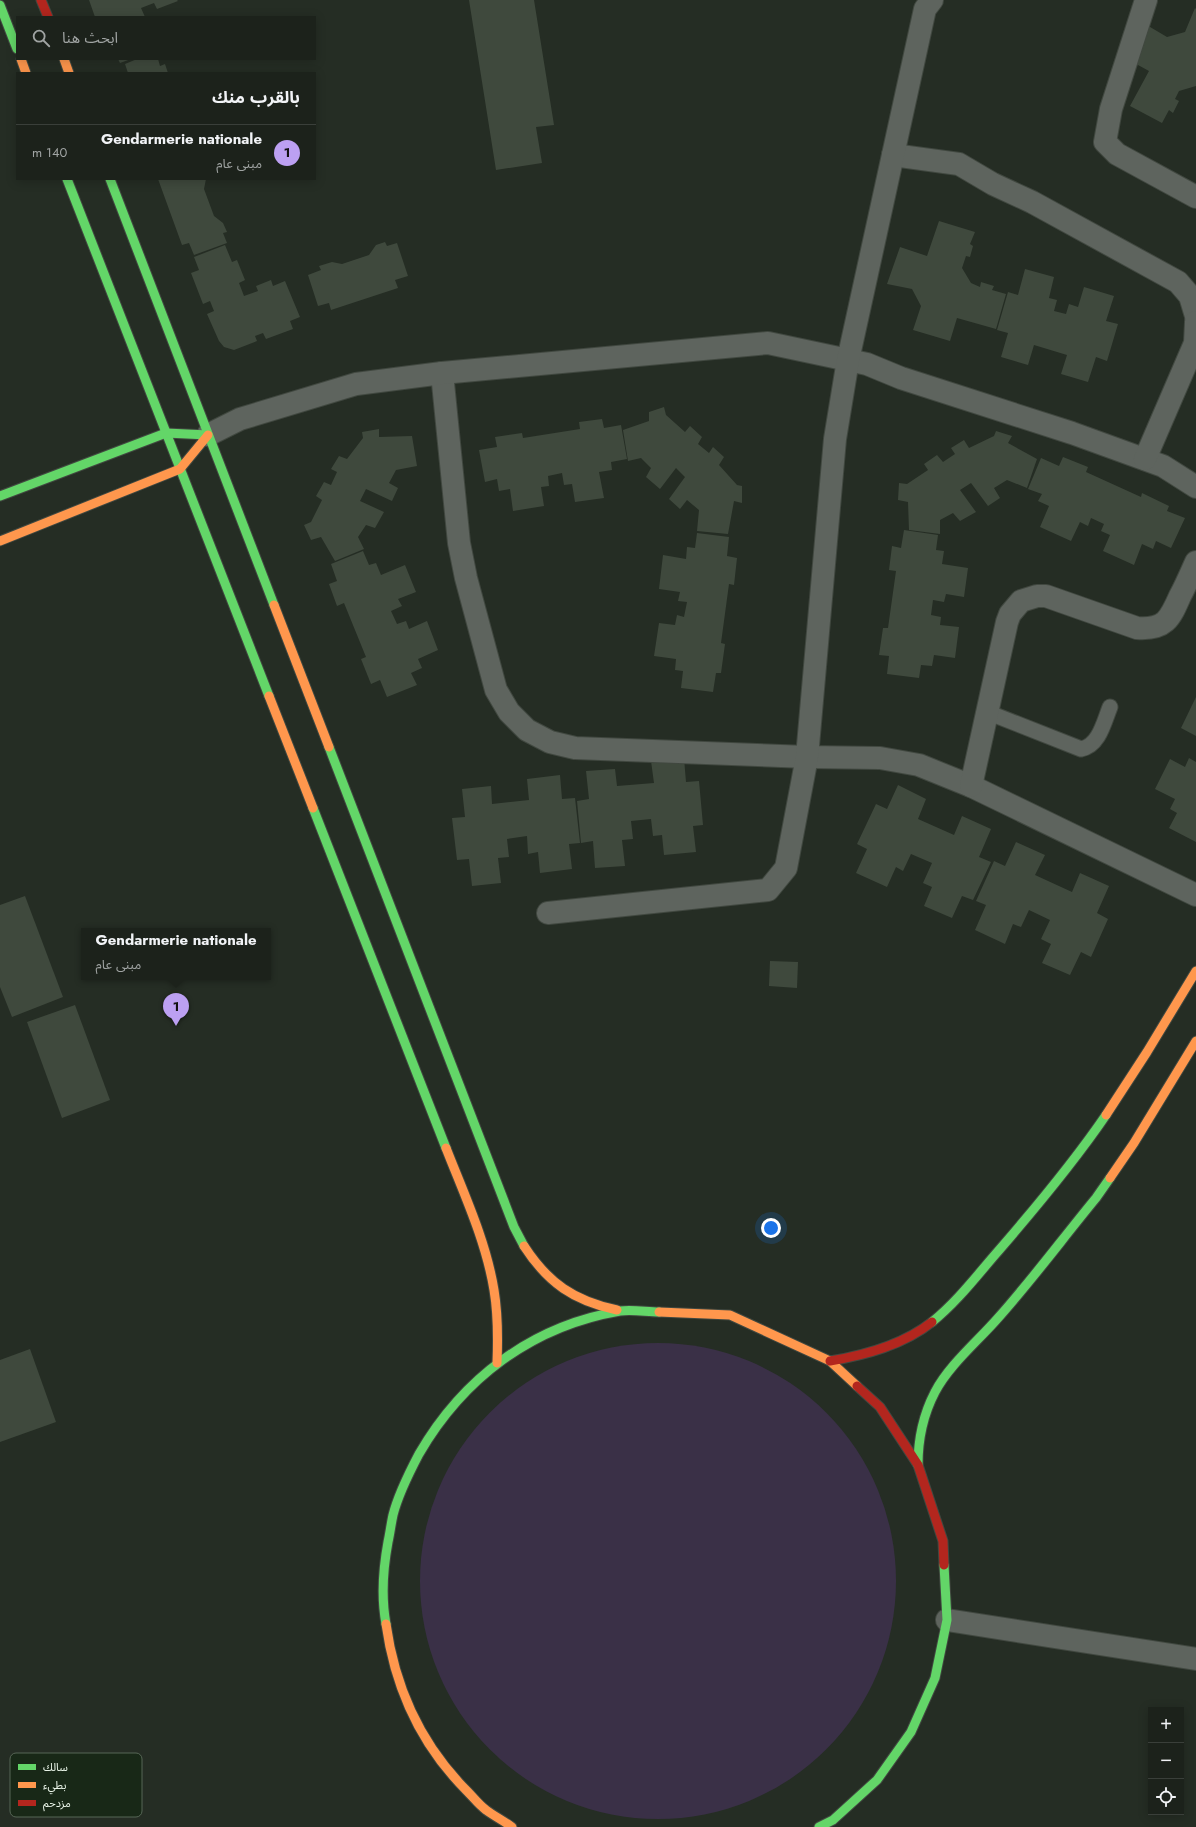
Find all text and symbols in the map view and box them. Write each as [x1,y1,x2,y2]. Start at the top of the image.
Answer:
search box [16,16,316,60]
icon: search [30,27,52,49]
text: ابحث هنا [62,27,118,49]
text: بالقرب منك [212,85,300,109]
text: Gendarmerie nationale [101,128,262,150]
text: 140 m [32,143,67,162]
text: 1 [284,143,290,162]
text: مبنى عام [216,154,262,173]
popup [81,928,271,980]
text: Gendarmerie nationale [95,929,257,951]
text: مبنى عام [95,955,141,974]
pin: 1 [163,993,189,1026]
your location [761,1218,781,1238]
map controls [1148,1707,1184,1815]
button: + [1148,1707,1184,1743]
button: − [1148,1743,1184,1779]
legend [10,1753,142,1817]
text: سالك [43,1759,68,1775]
text: بطيء [43,1777,66,1795]
button: locate [1148,1779,1184,1815]
text: مزدحم [43,1795,71,1812]

